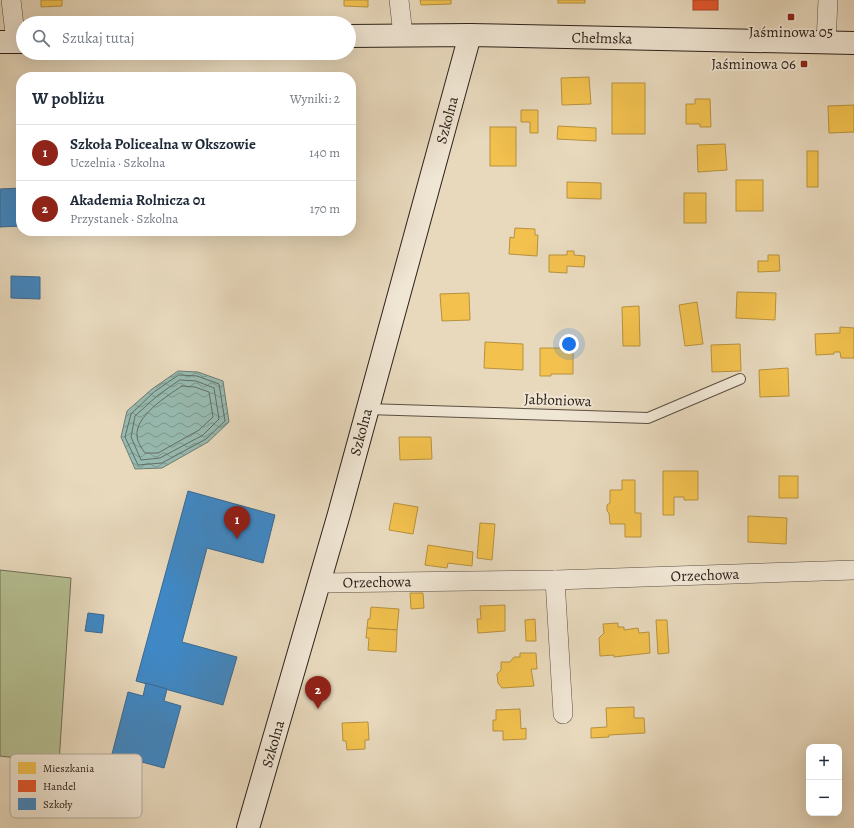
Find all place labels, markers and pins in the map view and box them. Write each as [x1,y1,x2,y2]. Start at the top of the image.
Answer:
marker: Jaśminowa 05 [786,12,796,22]
place label: Jaśminowa 05 [749,22,833,42]
place label: Jaśminowa 06 [711,54,796,74]
marker: Jaśminowa 06 [799,59,809,69]
pin: 1 [224,506,250,539]
pin: 2 [305,676,331,709]

